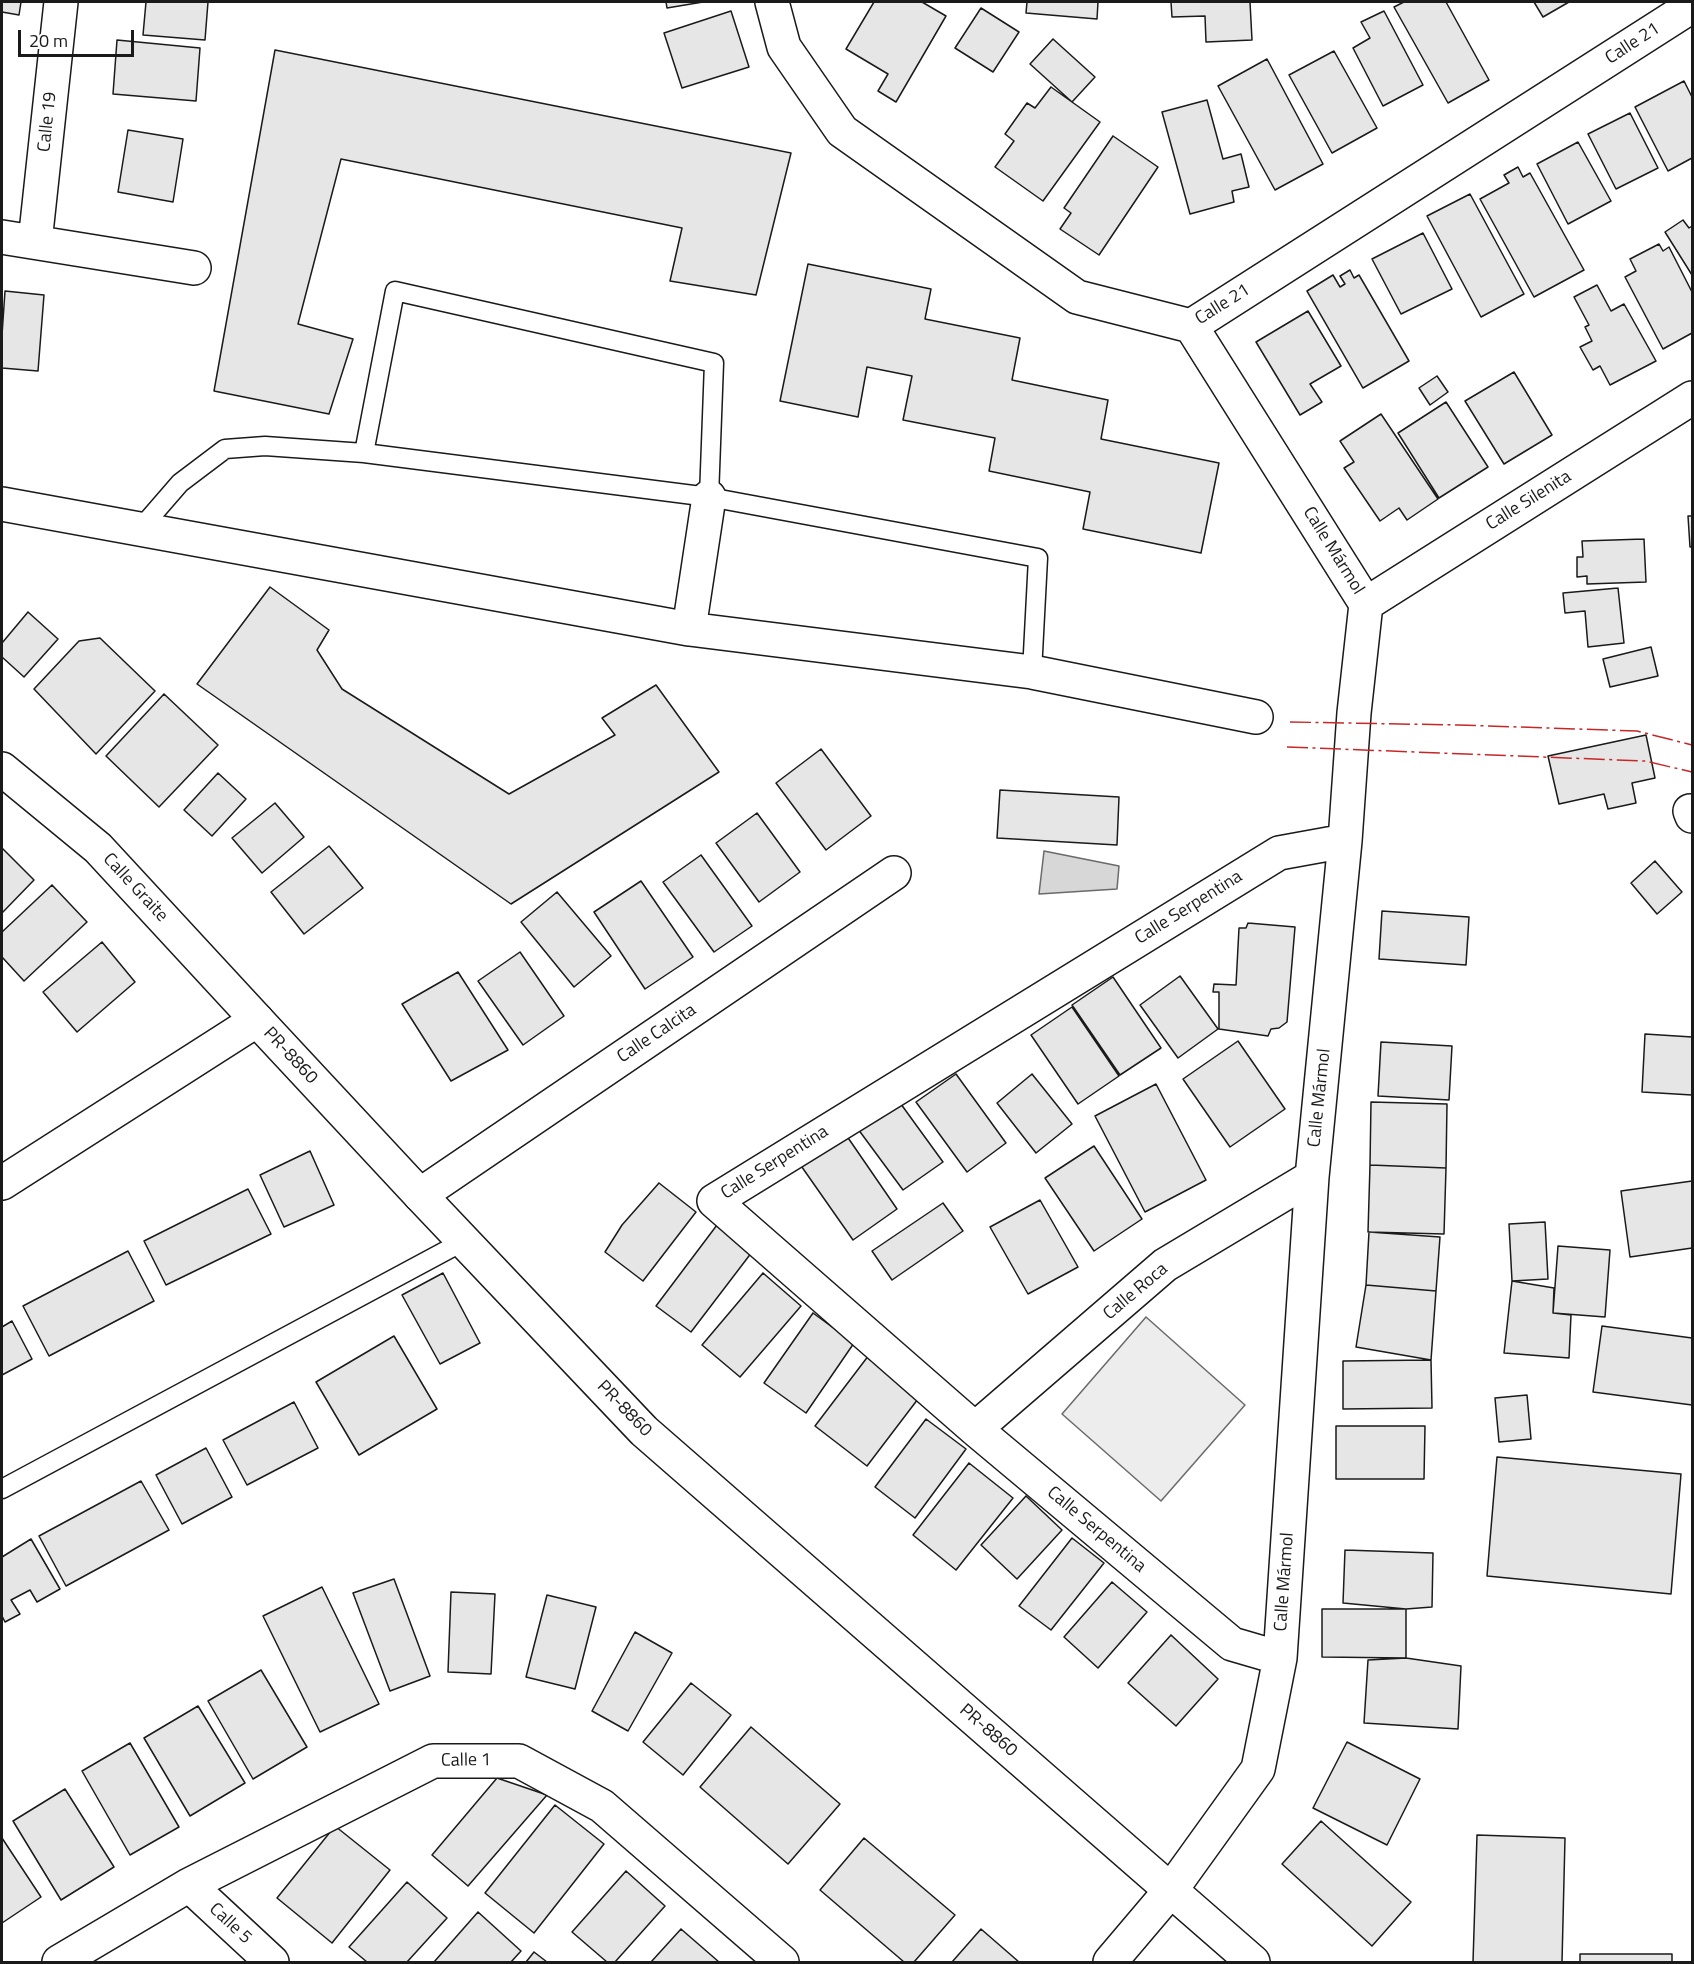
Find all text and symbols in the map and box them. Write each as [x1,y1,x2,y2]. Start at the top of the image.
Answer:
scale bar [21,18,136,56]
street label: Calle 21 [1602,19,1664,69]
text: 20 m [29,27,68,54]
street label: Calle 19 [34,91,62,153]
street label: Calle 21 [1192,280,1254,330]
street label: Calle Silenita [1483,466,1575,536]
street label: Calle Mármol [1298,503,1368,599]
street label: Calle Graite [98,849,172,927]
street label: Calle Serpentina [1131,866,1247,950]
street label: Calle Calcita [614,1000,700,1068]
street label: PR-8860 [258,1023,322,1089]
street label: Calle Mármol [1304,1048,1336,1148]
street label: Calle Serpentina [717,1121,833,1205]
street label: Calle Roca [1099,1259,1173,1325]
street label: PR-8860 [592,1376,656,1442]
street label: Calle Serpentina [1042,1482,1150,1578]
street label: Calle Mármol [1271,1532,1299,1632]
street label: PR-8860 [955,1700,1021,1762]
street label: Calle 1 [441,1750,491,1772]
street label: Calle 5 [204,1899,256,1949]

